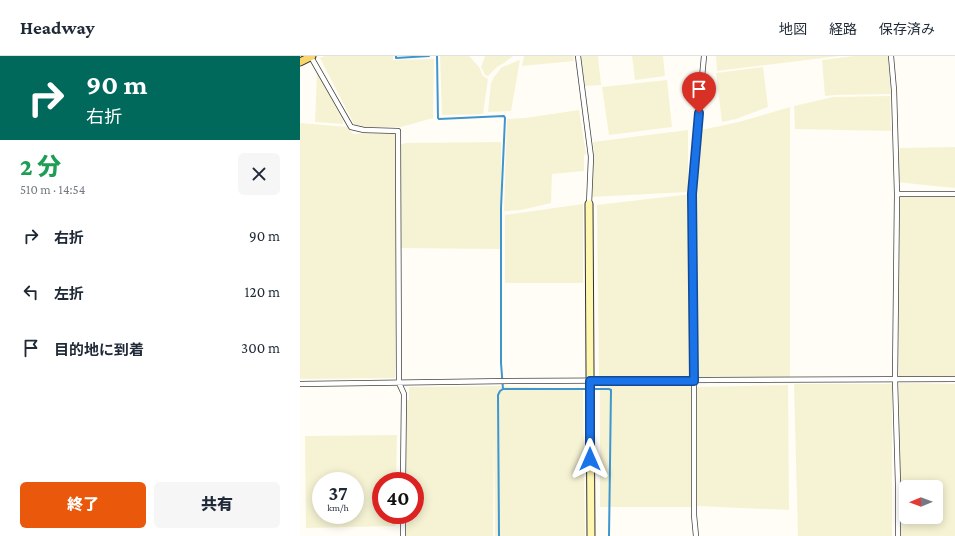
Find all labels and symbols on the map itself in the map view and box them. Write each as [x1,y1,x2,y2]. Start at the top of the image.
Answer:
pin [682,72,716,113]
position arrow [569,438,611,480]
speed limit sign: 40 [372,472,424,524]
north arrow [899,480,943,524]

